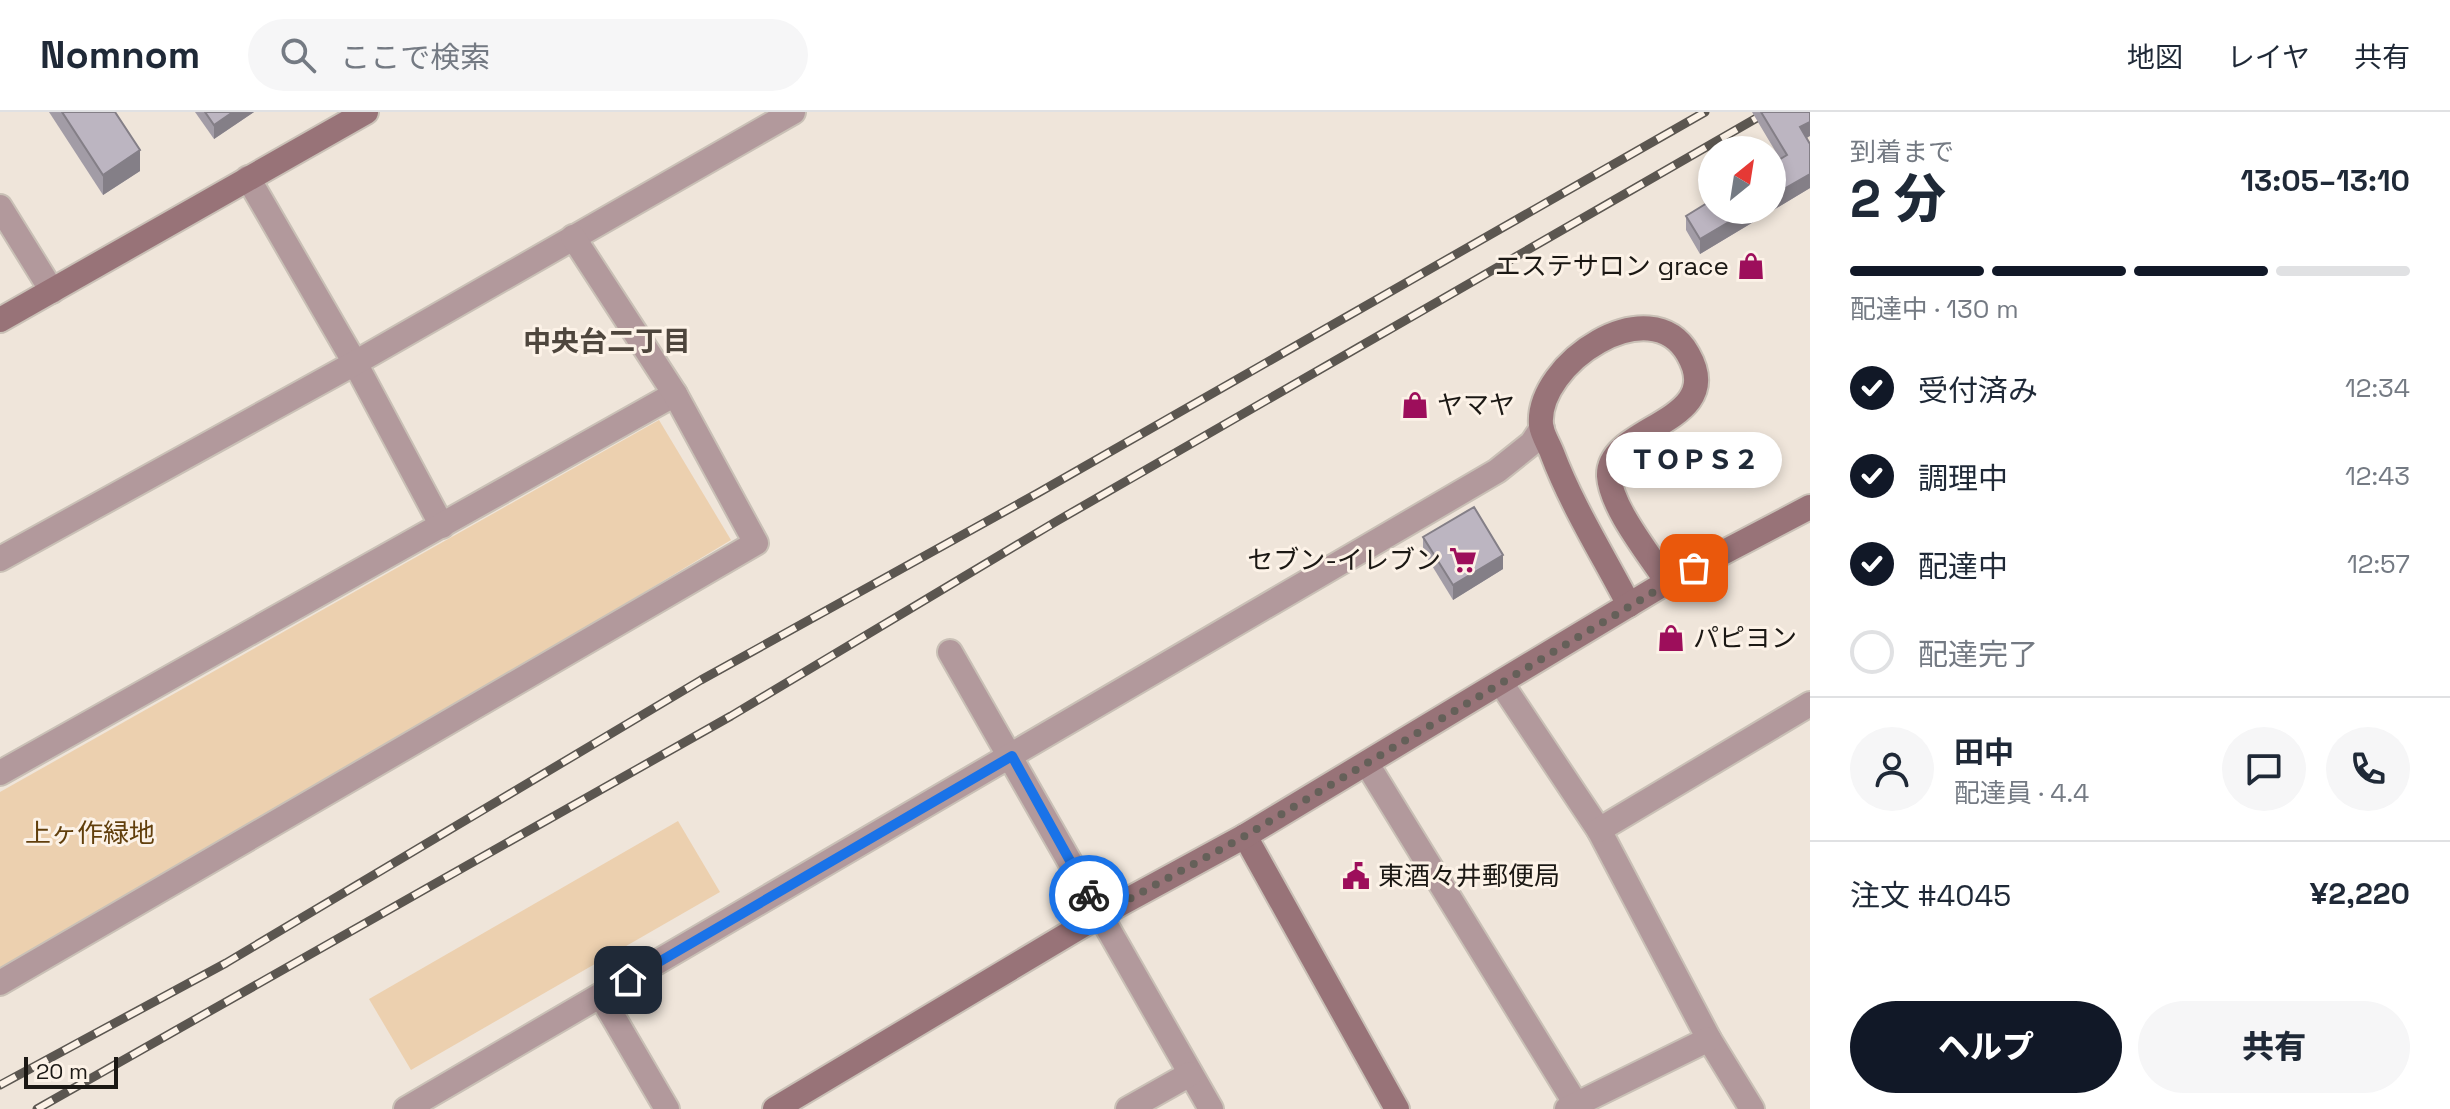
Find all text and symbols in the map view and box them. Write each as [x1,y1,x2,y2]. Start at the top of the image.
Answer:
search box [248,19,808,91]
text: Nomnom [40,31,200,79]
icon: search [276,33,320,77]
text: ここで検索 [340,38,490,77]
text: 地図 [2127,39,2183,75]
text: レイヤ [2227,39,2310,75]
text: 共有 [2354,39,2410,75]
text: 到着まで [1850,135,1954,169]
north arrow [1698,136,1786,224]
map controls [1698,136,1786,224]
text: 13:05–13:10 [2241,161,2410,200]
text: 2 分 [1850,166,1946,232]
place label: エステサロン grace [1495,249,1729,283]
shop icon: エステサロン grace [1736,251,1766,281]
text: 配達中 · 130 m [1850,292,2019,326]
district label: 中央台二丁目 [523,323,691,359]
icon: check [1850,366,1894,410]
text: 受付済み [1918,371,2038,410]
text: 12:34 [2345,371,2410,405]
place label: ヤマヤ [1437,388,1515,422]
shop icon: ヤマヤ [1400,390,1430,420]
callout: ＴＯＰＳ２ [1606,432,1782,488]
text: ＴＯＰＳ２ [1629,443,1759,477]
icon: check [1850,454,1894,498]
text: 調理中 [1918,459,2008,498]
text: 12:43 [2345,459,2410,493]
pin [1660,534,1728,602]
icon: check [1850,542,1894,586]
place label: セブン-イレブン [1247,543,1441,577]
supermarket icon: セブン-イレブン [1448,545,1478,575]
icon: bag [1672,546,1716,590]
text: 配達中 [1918,547,2008,586]
text: 12:57 [2347,547,2410,581]
place label: パピヨン [1693,621,1797,655]
shop icon: パピヨン [1656,623,1686,653]
text: 配達完了 [1918,635,2038,674]
button: person [1850,727,1934,811]
button: chat [2222,727,2306,811]
button: phone [2326,727,2410,811]
text: 田中 [1954,733,2014,772]
text: 配達員 · 4.4 [1954,776,2089,810]
park label: 上ヶ作緑地 [25,816,155,850]
courier [1049,855,1129,935]
place label: 東酒々井郵便局 [1378,859,1560,893]
public building icon: 東酒々井郵便局 [1341,861,1371,891]
icon: bike [1067,873,1111,917]
text: ¥2,220 [2310,874,2410,913]
text: 注文 #4045 [1850,876,2011,915]
pin [594,946,662,1014]
icon: home [606,958,650,1002]
button: ヘルプ [1850,1001,2122,1093]
button: 共有 [2138,1001,2410,1093]
scale bar [24,1053,118,1089]
text: 20 m [36,1057,88,1085]

